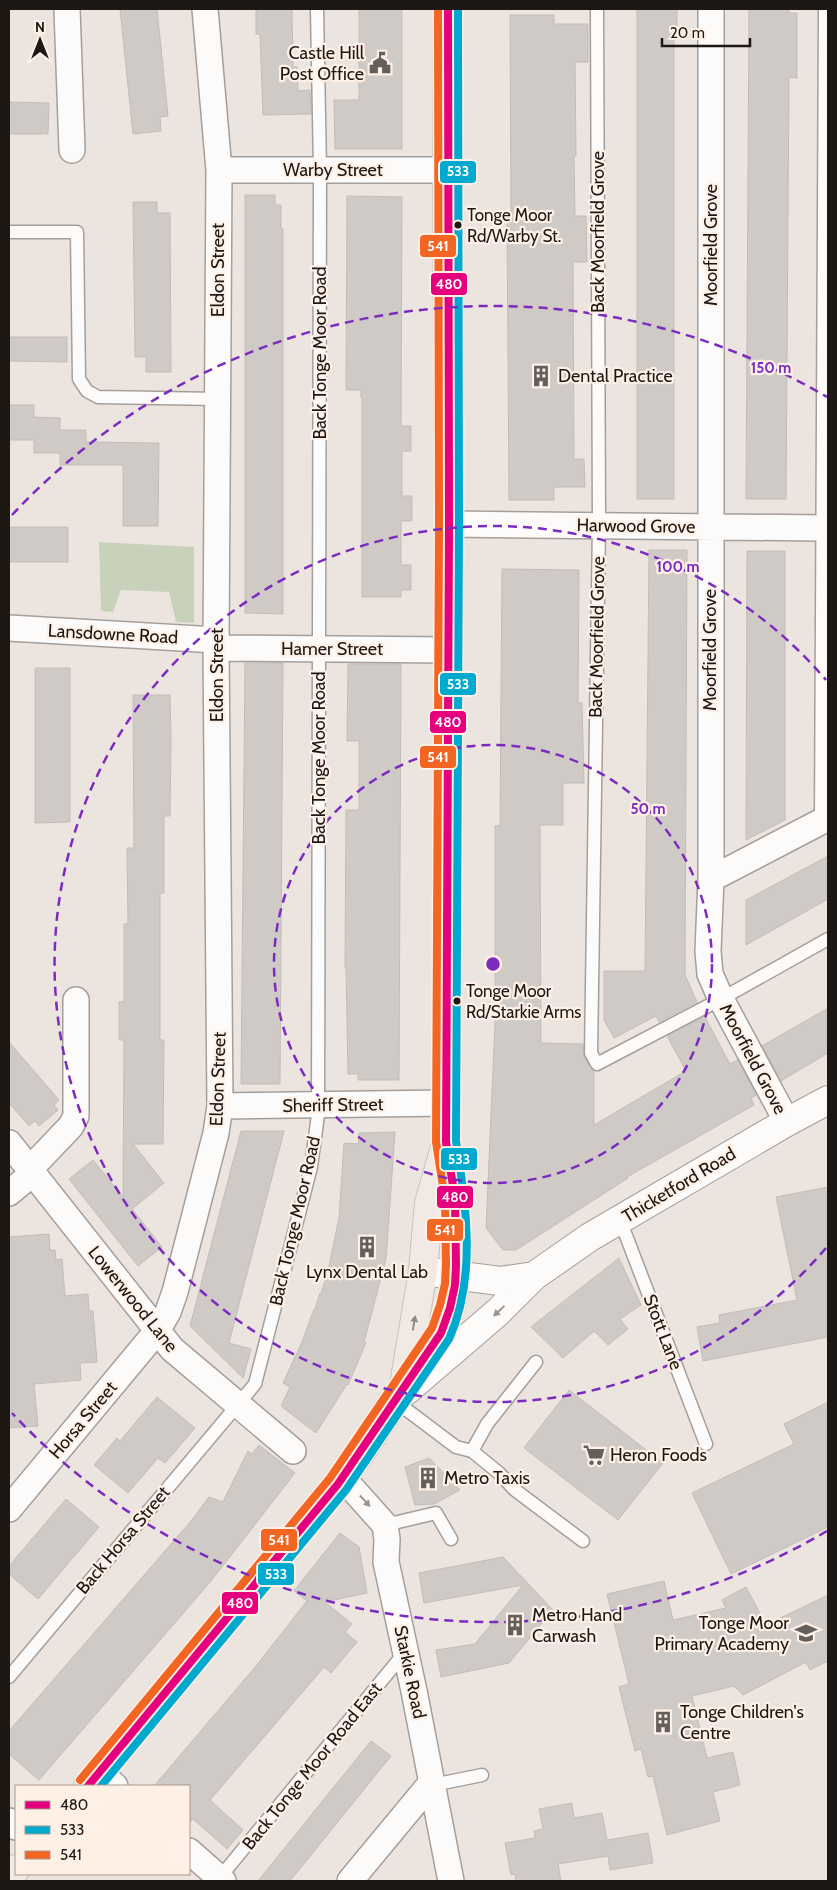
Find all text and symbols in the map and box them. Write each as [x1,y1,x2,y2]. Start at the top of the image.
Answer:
north arrow [15,15,65,65]
scale bar [662,15,750,47]
text: N [35,18,45,36]
text: 20 m [670,24,705,42]
place label: Castle Hill Post Office [280,42,365,85]
public building icon: Castle Hill Post Office [367,50,393,76]
street label: Back Moorfield Grove [587,151,609,313]
street label: Warby Street [283,159,383,181]
line badge: 533 [439,160,477,184]
text: 533 [447,162,469,180]
street label: Moorfield Grove [700,184,722,306]
place label: Tonge Moor Rd/Warby St. [467,205,561,246]
marker: Tonge Moor Rd/Warby St. [453,220,463,230]
street label: Eldon Street [207,223,229,317]
line badge: 541 [419,234,457,258]
text: 541 [427,237,449,255]
street label: Back Tonge Moor Road [309,266,331,440]
line badge: 480 [430,272,468,296]
text: 480 [435,275,463,293]
text: 150 m [751,359,791,377]
building icon: Dental Practice [528,363,554,389]
place label: Dental Practice [558,365,673,387]
street label: Harwood Grove [576,514,696,538]
street label: Back Moorfield Grove [585,556,609,718]
text: 100 m [656,558,700,576]
street label: Moorfield Grove [699,589,721,711]
street label: Lansdowne Road [47,620,179,648]
street label: Eldon Street [206,628,228,722]
street label: Hamer Street [281,638,383,660]
street label: Back Tonge Moor Road [308,671,330,845]
line badge: 533 [439,672,477,696]
text: 533 [447,675,469,693]
line badge: 480 [429,710,467,734]
text: 480 [434,713,462,731]
line badge: 541 [419,745,457,769]
text: 541 [427,748,449,766]
text: 50 m [630,800,666,818]
centre of rings [484,955,502,973]
place label: Tonge Moor Rd/Starkie Arms [466,981,581,1022]
marker: Tonge Moor Rd/Starkie Arms [452,996,462,1006]
street label: Moorfield Grove [715,1000,791,1118]
street label: Eldon Street [205,1031,231,1127]
street label: Sheriff Street [282,1093,384,1117]
street label: Back Tonge Moor Road [265,1134,325,1308]
street label: Thicketford Road [618,1143,740,1227]
line badge: 533 [440,1147,478,1171]
text: 533 [448,1150,470,1168]
line badge: 480 [436,1185,474,1209]
text: 480 [441,1188,469,1206]
line badge: 541 [426,1218,464,1242]
text: 541 [434,1221,456,1239]
building icon: Lynx Dental Lab [354,1234,380,1260]
street label: Lowerwood Lane [83,1241,183,1357]
place label: Lynx Dental Lab [306,1261,428,1283]
street label: Stott Lane [639,1291,687,1373]
one-way arrow [494,1305,506,1317]
one-way arrow [411,1314,419,1330]
street label: Horsa Street [44,1377,122,1463]
supermarket icon: Heron Foods [581,1442,607,1468]
place label: Heron Foods [610,1444,707,1466]
building icon: Metro Taxis [415,1465,441,1491]
place label: Metro Taxis [444,1467,530,1489]
street label: Back Horsa Street [71,1482,175,1598]
one-way arrow [359,1494,371,1506]
line badge: 541 [260,1528,298,1552]
text: 541 [268,1531,290,1549]
line badge: 533 [257,1562,295,1586]
text: 533 [265,1565,287,1583]
line badge: 480 [221,1591,259,1615]
text: 480 [226,1594,254,1612]
place label: Metro Hand Carwash [532,1604,622,1647]
building icon: Metro Hand Carwash [502,1612,528,1638]
place label: Tonge Moor Primary Academy [655,1612,789,1655]
school or university icon: Tonge Moor Primary Academy [793,1620,819,1646]
street label: Starkie Road [389,1623,431,1721]
street label: Back Tonge Moor Road East [238,1678,386,1854]
place label: Tonge Children's Centre [680,1701,804,1744]
building icon: Tonge Children's Centre [650,1709,676,1735]
legend [15,1785,190,1875]
text: 480 [60,1796,88,1814]
text: 533 [60,1821,84,1839]
text: 541 [60,1846,82,1864]

